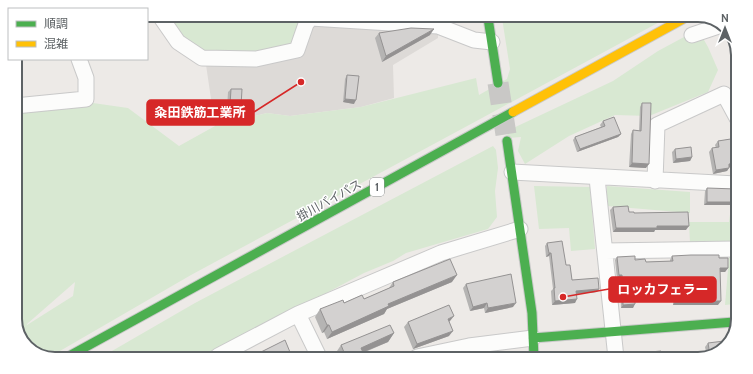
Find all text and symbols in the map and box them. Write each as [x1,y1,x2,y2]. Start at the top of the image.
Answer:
legend [8,8,148,60]
north arrow [705,8,745,48]
text: N [721,11,729,25]
text: 順調 [44,16,68,31]
text: 混雑 [44,36,68,51]
callout: 粂田鉄筋工業所 [147,100,254,125]
text: 粂田鉄筋工業所 [154,104,246,120]
street label: 掛川バイパス [294,176,364,224]
road number: 1 [370,178,384,196]
callout: ロッカフェラー [609,277,716,302]
text: ロッカフェラー [617,281,709,297]

